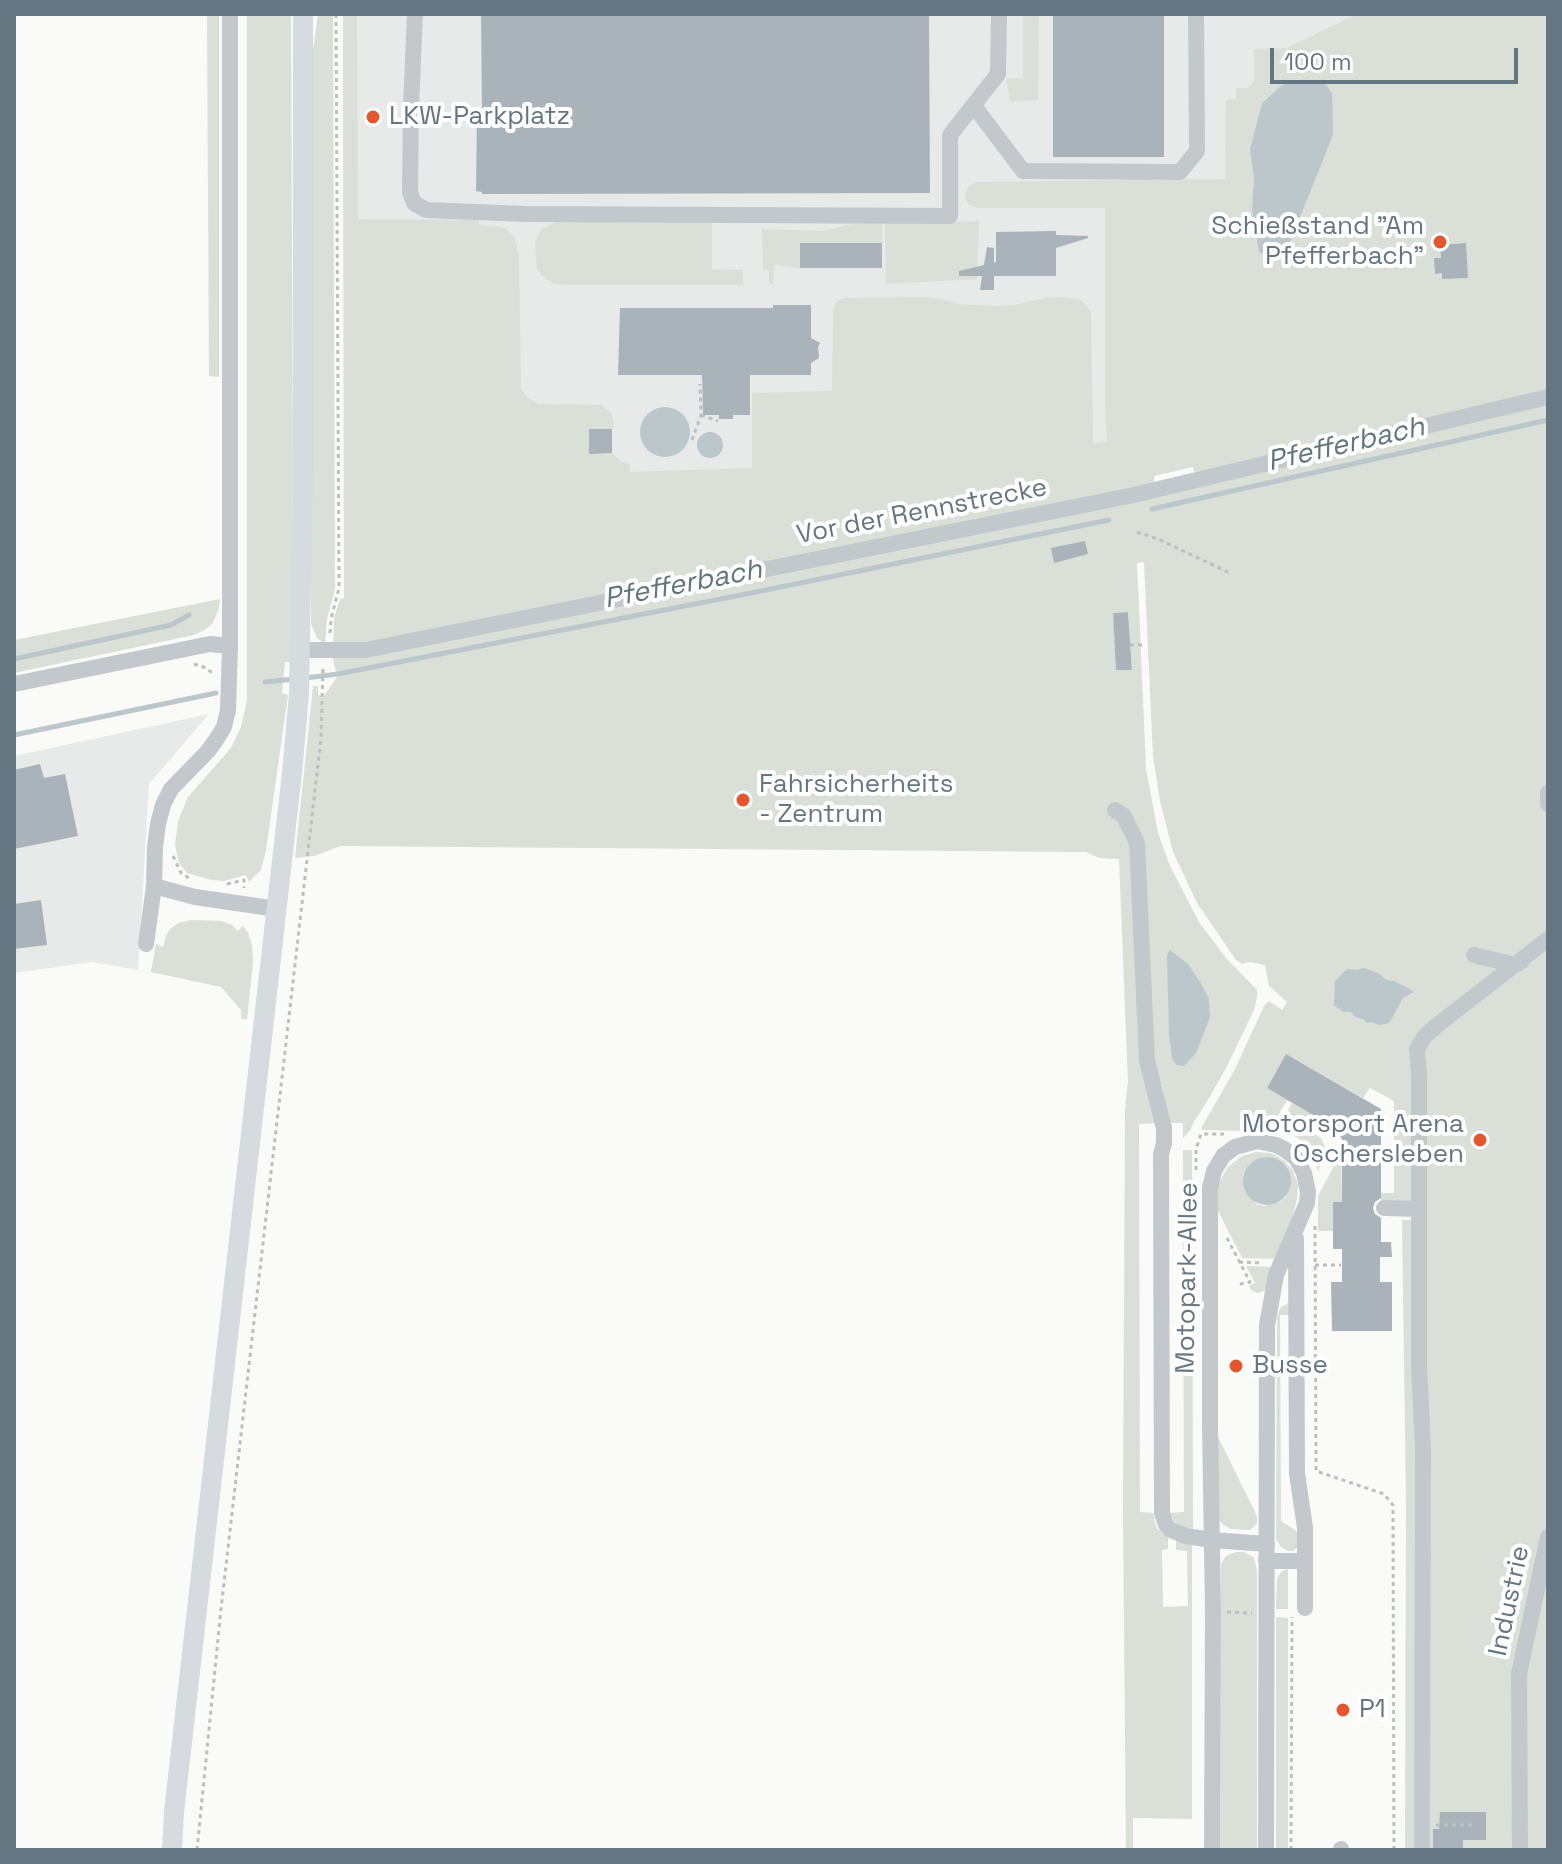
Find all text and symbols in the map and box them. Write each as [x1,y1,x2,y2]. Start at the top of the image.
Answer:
scale bar [1274,32,1522,82]
text: 100 m [1284,46,1352,77]
place label: LKW-Parkplatz [389,101,570,133]
marker: LKW-Parkplatz [364,108,382,126]
place label: Schießstand "Am Pfefferbach" [1211,211,1424,272]
marker: Schießstand "Am Pfefferbach" [1431,233,1449,251]
water label: Pfefferbach [1264,411,1428,479]
street label: Vor der Rennstrecke [794,472,1050,552]
water label: Pfefferbach [601,553,765,617]
place label: Fahrsicherheits - Zentrum [759,769,953,830]
marker: Fahrsicherheits - Zentrum [734,791,752,809]
place label: Motorsport Arena Oschersleben [1242,1109,1464,1170]
marker: Motorsport Arena Oschersleben [1471,1131,1489,1149]
street label: Motopark-Allee [1171,1182,1205,1374]
place label: Busse [1252,1350,1328,1382]
marker: Busse [1227,1357,1245,1375]
street label: Industrie [1483,1543,1537,1659]
place label: P1 [1359,1694,1385,1726]
marker: P1 [1334,1701,1352,1719]

